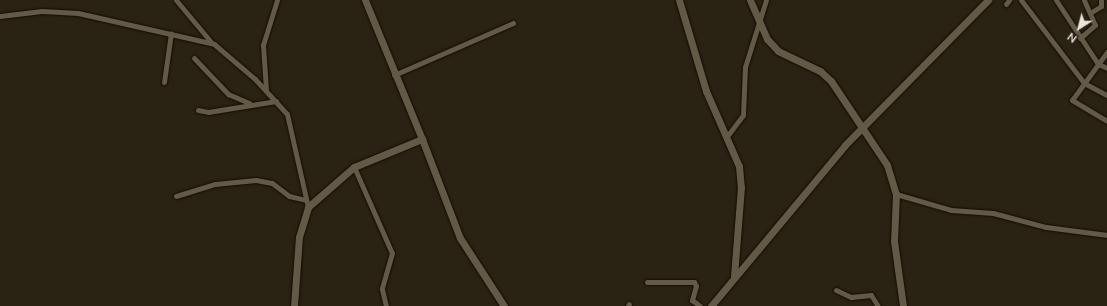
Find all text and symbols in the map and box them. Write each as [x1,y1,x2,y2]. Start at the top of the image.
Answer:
north arrow [1059,8,1099,48]
text: N [1064,30,1079,46]

